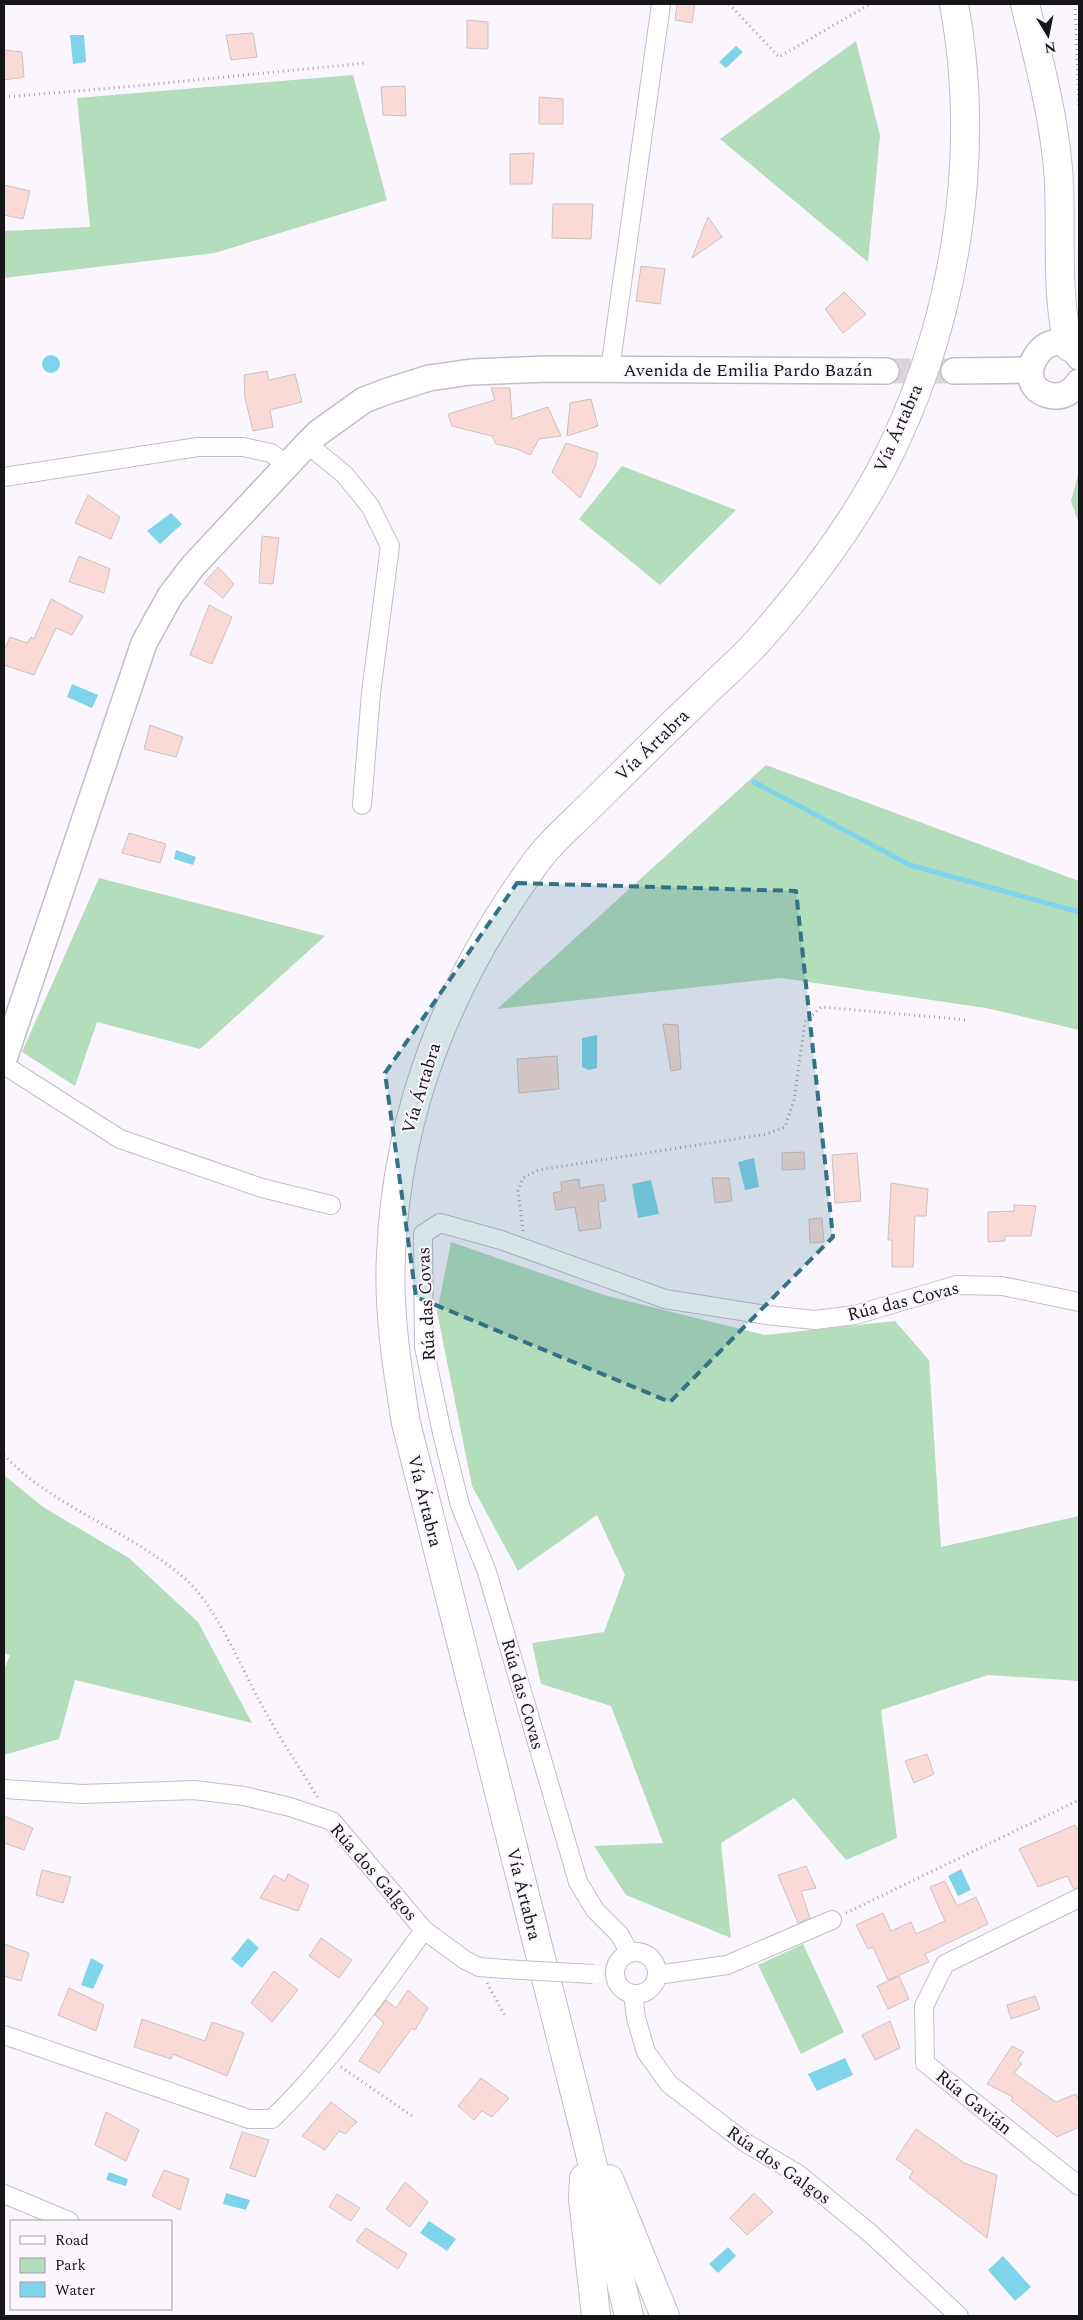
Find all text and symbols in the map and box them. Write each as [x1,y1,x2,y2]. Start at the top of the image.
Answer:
north arrow [1023,10,1073,60]
text: N [1043,36,1058,59]
street label: Avenida de Emilia Pardo Bazán [623,357,873,384]
street label: Vía Ártabra [867,380,930,477]
street label: Vía Ártabra [609,703,696,788]
street label: Vía Ártabra [395,1039,448,1137]
street label: Rúa das Covas [410,1246,443,1362]
street label: Rúa das Covas [844,1275,962,1328]
street label: Vía Ártabra [400,1452,449,1550]
street label: Rúa das Covas [494,1635,551,1753]
street label: Rúa dos Galgos [323,1817,424,1927]
street label: Vía Ártabra [499,1845,548,1943]
street label: Rúa Gavián [930,2063,1018,2142]
street label: Rúa dos Galgos [721,2119,837,2212]
legend [10,2220,172,2310]
text: Road [55,2229,89,2252]
text: Park [55,2254,86,2277]
text: Water [55,2279,95,2302]

